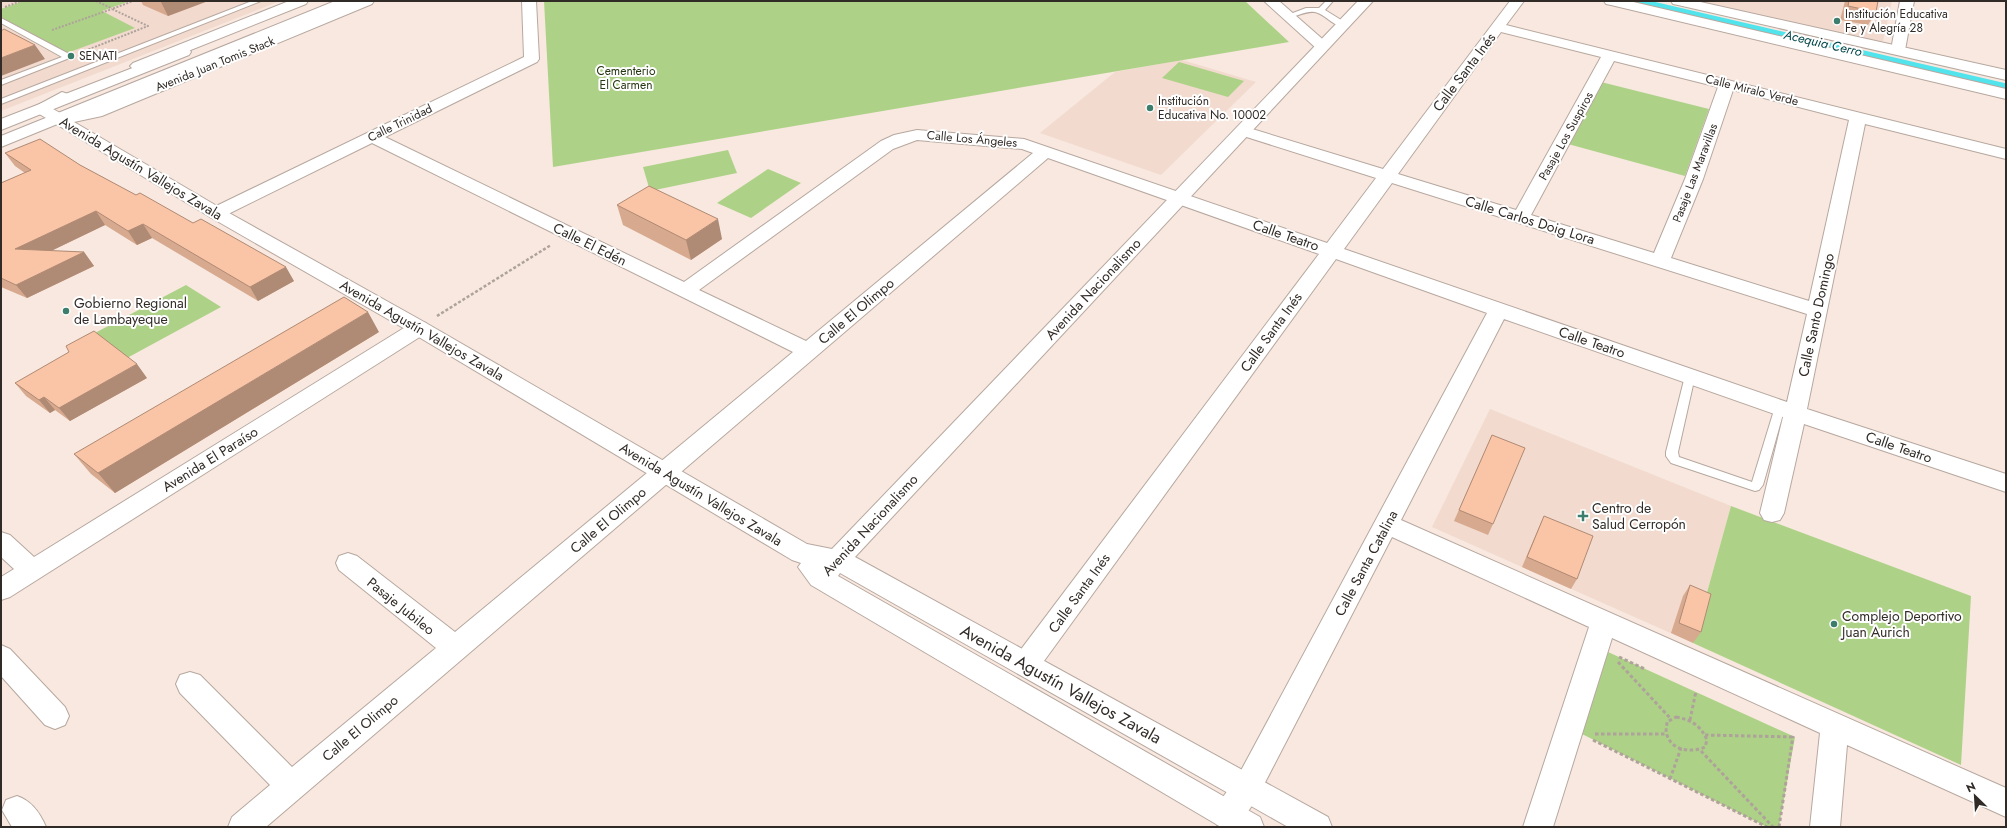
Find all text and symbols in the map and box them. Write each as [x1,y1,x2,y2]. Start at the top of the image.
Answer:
place label: Institución Educativa Fe y Alegría 28 [1845,5,1948,37]
marker: Institución Educativa Fe y Alegría 28 [1832,16,1842,26]
water label: Acequia Cerro [1781,25,1864,61]
street label: Calle Santa Inés [1428,28,1500,115]
street label: Avenida Juan Tomis Stack [153,32,278,96]
place label: SENATI [79,47,117,65]
marker: SENATI [66,51,76,61]
park label: Cementerio El Carmen [596,62,656,94]
street label: Calle Miralo Verde [1704,70,1800,110]
street label: Pasaje Los Suspiros [1534,88,1598,184]
place label: Institución Educativa No. 10002 [1158,92,1266,124]
street label: Calle Trinidad [365,100,435,146]
marker: Institución Educativa No. 10002 [1145,103,1155,113]
street label: Avenida Agustín Vallejos Zavala [56,111,226,225]
street label: Pasaje Las Maravillas [1668,121,1722,225]
street label: Calle Los Ángeles [926,126,1018,152]
street label: Calle Carlos Doig Lora [1463,191,1597,249]
street label: Calle Teatro [1250,214,1322,256]
street label: Calle El Edén [550,218,630,270]
street label: Avenida Nacionalismo [1041,234,1146,344]
street label: Calle Santo Domingo [1793,251,1839,379]
street label: Calle El Olimpo [814,273,899,349]
street label: Avenida Agustín Vallejos Zavala [336,275,508,385]
street label: Calle Santa Inés [1235,288,1307,376]
place label: Gobierno Regional de Lambayeque [74,293,187,329]
marker: Gobierno Regional de Lambayeque [61,306,71,316]
street label: Calle Teatro [1556,321,1628,363]
street label: Avenida El Paraíso [158,421,262,496]
street label: Calle Teatro [1863,426,1935,468]
street label: Avenida Agustín Vallejos Zavala [616,437,786,551]
street label: Avenida Nacionalismo [818,470,923,580]
street label: Calle El Olimpo [566,482,651,558]
place label: Centro de Salud Cerropón [1592,498,1686,534]
street label: Calle Santa Catalina [1330,506,1402,620]
marker: Centro de Salud Cerropón [1577,510,1589,522]
street label: Calle Santa Inés [1043,549,1115,637]
street label: Pasaje Jubileo [363,573,439,640]
place label: Complejo Deportivo Juan Aurich [1840,606,1962,642]
street label: Avenida Agustín Vallejos Zavala [956,619,1166,749]
marker: Complejo Deportivo Juan Aurich [1829,619,1839,629]
street label: Calle El Olimpo [318,690,403,766]
north arrow [1955,776,1995,816]
text: N [1963,778,1978,796]

